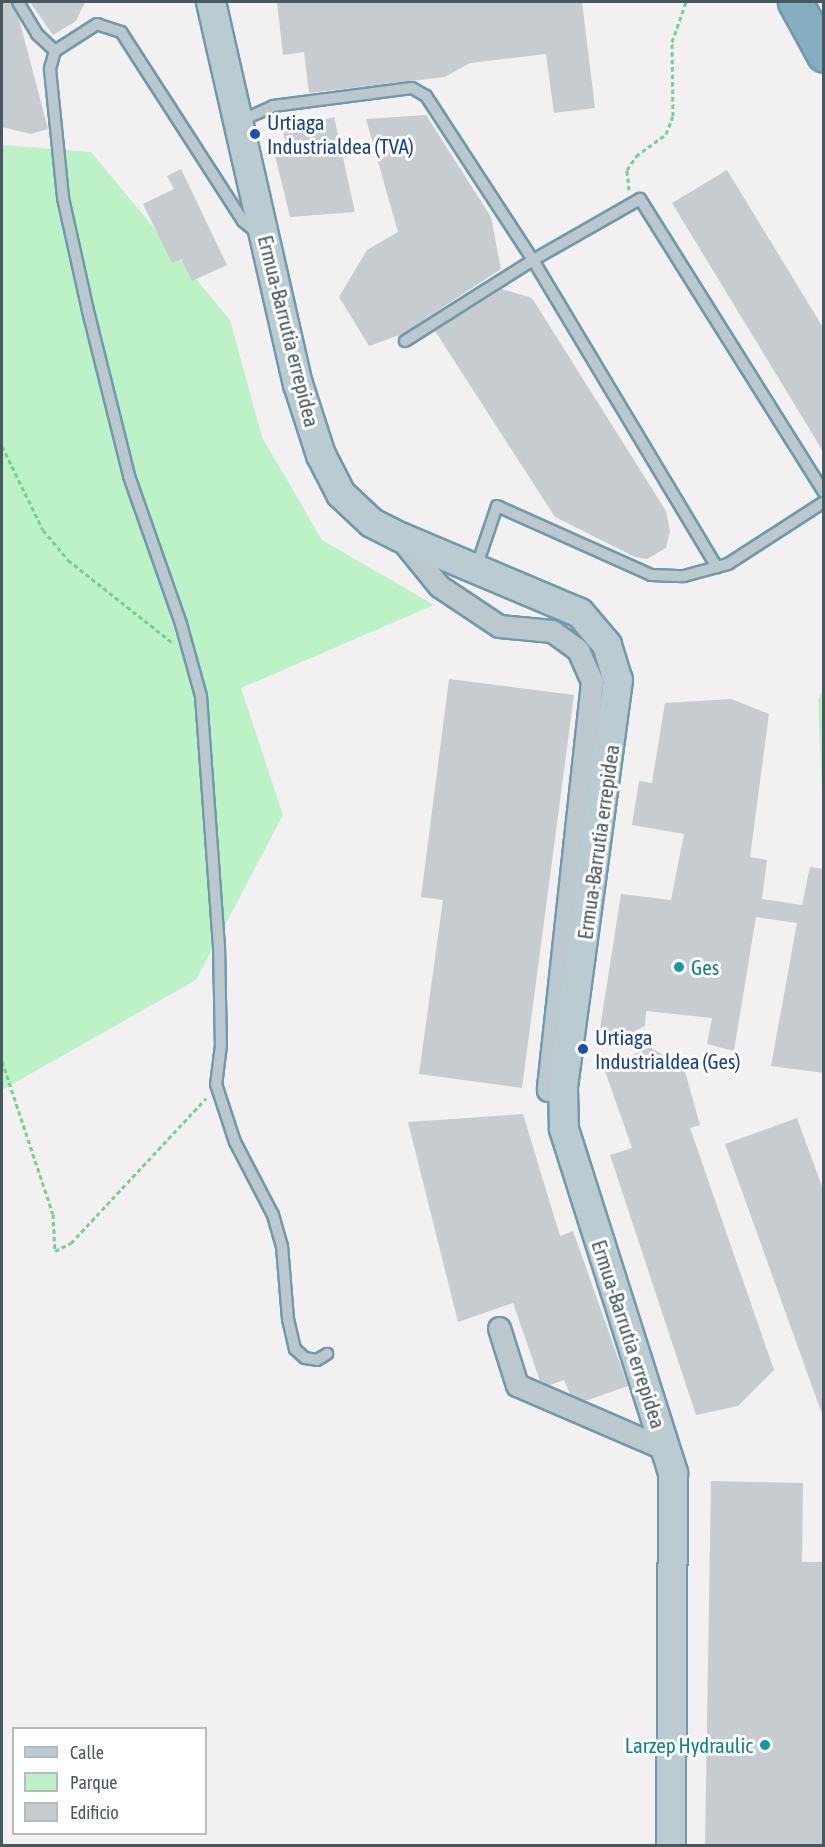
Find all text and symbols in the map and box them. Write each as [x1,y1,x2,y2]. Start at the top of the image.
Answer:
place label: Urtiaga Industrialdea (TVA) [267,109,414,159]
marker: Urtiaga Industrialdea (TVA) [248,127,262,141]
street label: Ermua-Barrutia errepidea [253,233,325,429]
street label: Ermua-Barrutia errepidea [572,743,624,941]
place label: Ges [691,954,719,980]
marker: Ges [672,960,686,974]
place label: Urtiaga Industrialdea (Ges) [595,1024,741,1074]
marker: Urtiaga Industrialdea (Ges) [576,1042,590,1056]
street label: Ermua-Barrutia errepidea [587,1237,671,1431]
legend [12,1727,207,1835]
place label: Larzep Hydraulic [625,1732,753,1758]
marker: Larzep Hydraulic [758,1738,772,1752]
text: Calle [70,1742,104,1763]
text: Parque [70,1772,118,1793]
text: Edificio [70,1802,119,1823]

